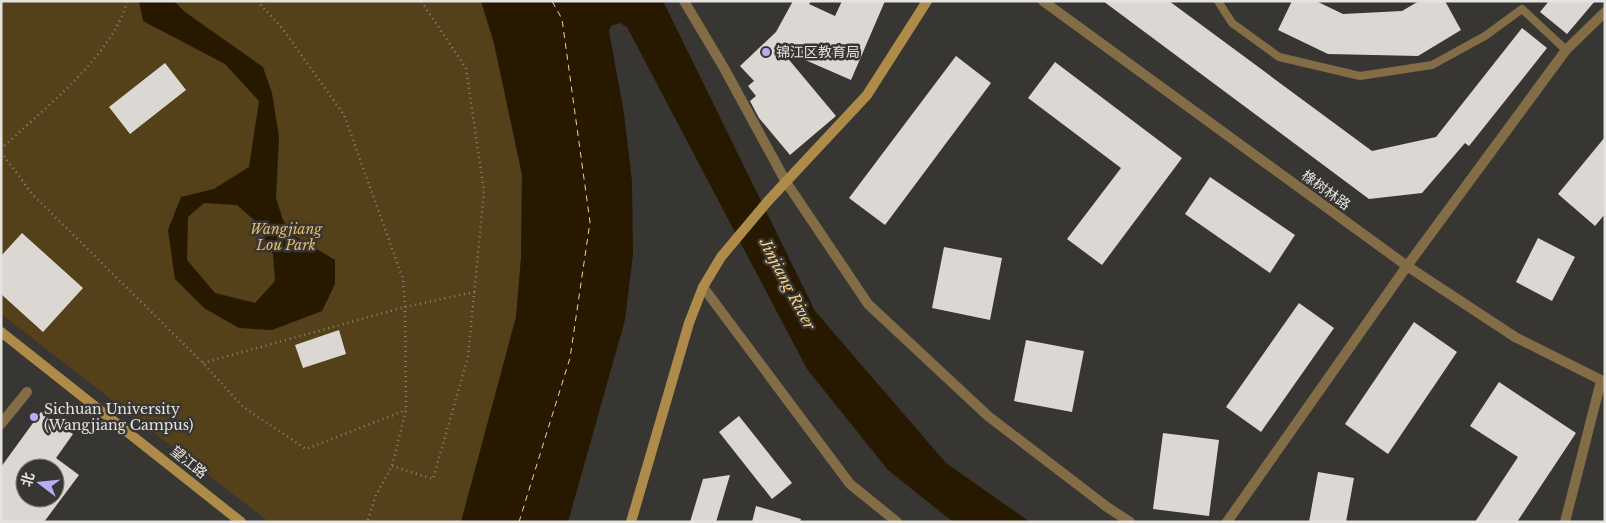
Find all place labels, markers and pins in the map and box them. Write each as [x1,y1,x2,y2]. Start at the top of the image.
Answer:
place label: 锦江区教育局 [776,43,860,61]
marker: 锦江区教育局 [760,46,772,58]
place label: Sichuan University (Wangjiang Campus) [44,400,193,434]
marker: Sichuan University (Wangjiang Campus) [28,411,40,423]

